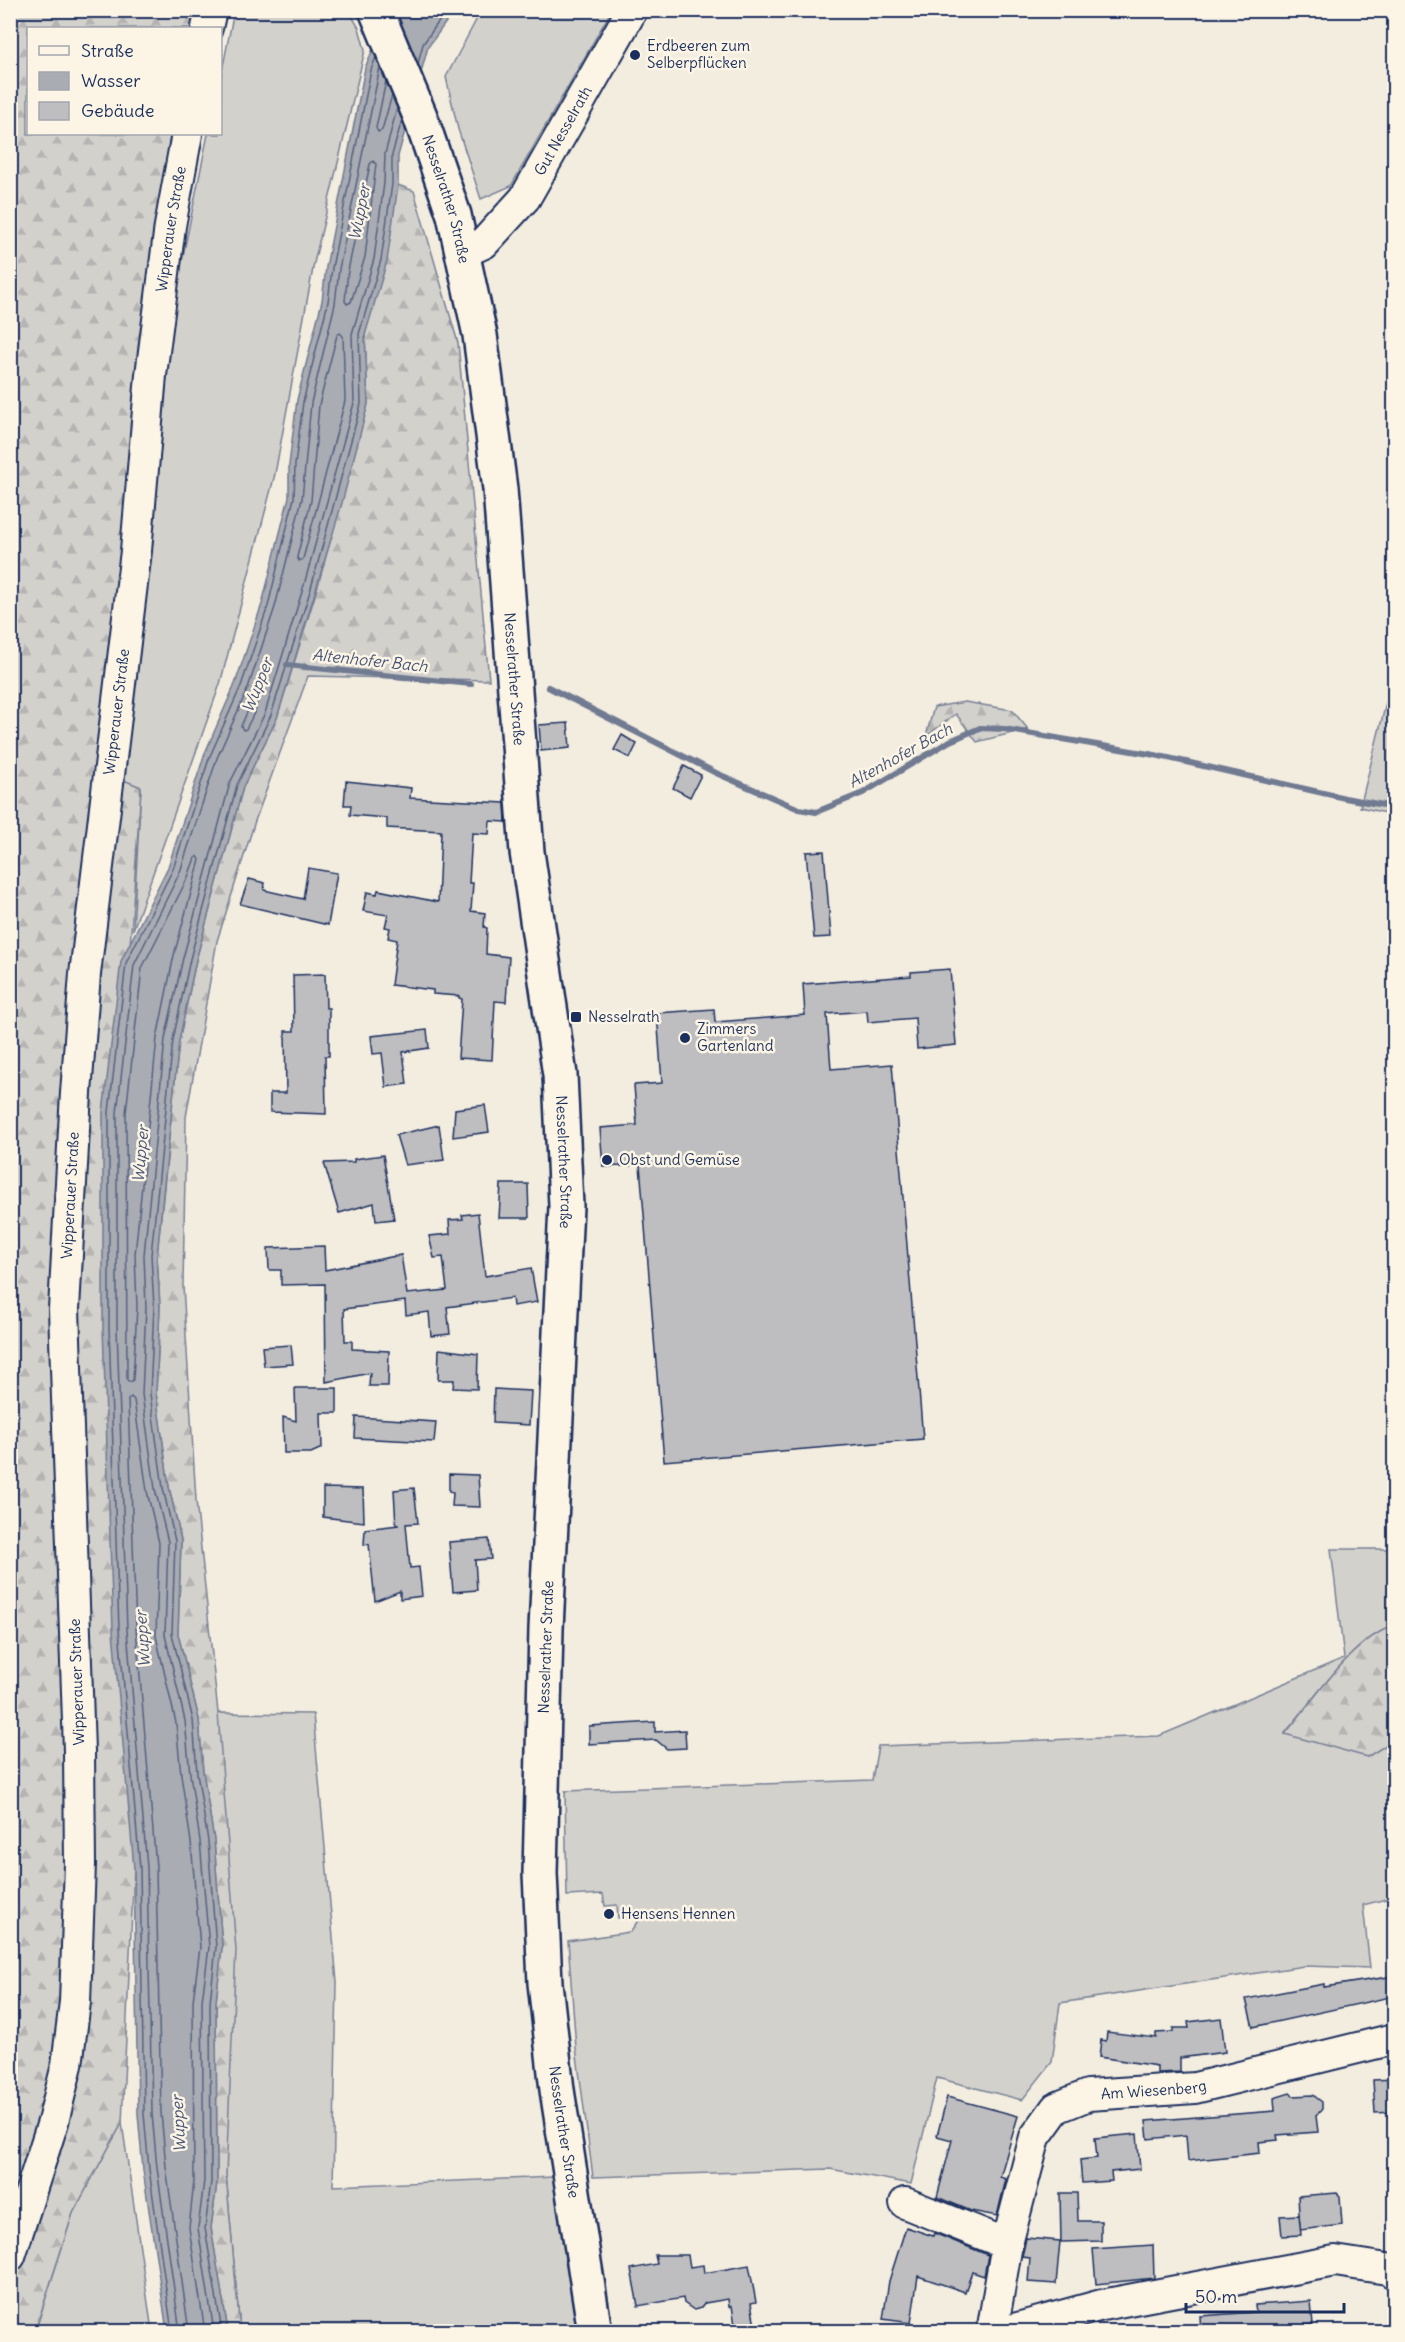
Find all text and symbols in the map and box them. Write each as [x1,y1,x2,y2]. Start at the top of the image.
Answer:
legend [27,27,222,135]
place label: Erdbeeren zum Selberpflücken [647,36,750,72]
text: Straße [81,39,134,62]
marker: Erdbeeren zum Selberpflücken [628,48,642,62]
text: Wasser [81,69,141,92]
street label: Gut Nesselrath [530,82,596,179]
text: Gebäude [81,99,154,122]
street label: Nesselrather Straße [418,132,474,265]
street label: Wipperauer Straße [152,164,190,293]
water label: Wupper [344,180,375,242]
street label: Nesselrather Straße [500,612,529,746]
water label: Altenhofer Bach [311,644,429,676]
street label: Wipperauer Straße [99,648,133,776]
water label: Wupper [237,653,278,715]
water label: Altenhofer Bach [845,718,956,792]
place label: Nesselrath [588,1007,660,1026]
marker: Nesselrath [569,1010,583,1024]
place label: Zimmers Gartenland [697,1019,774,1055]
marker: Zimmers Gartenland [678,1031,692,1045]
street label: Nesselrather Straße [552,1095,576,1229]
water label: Wupper [128,1122,153,1183]
street label: Wipperauer Straße [57,1131,83,1259]
place label: Obst und Gemüse [619,1150,740,1169]
marker: Obst und Gemüse [600,1153,614,1167]
street label: Nesselrather Straße [534,1580,557,1714]
water label: Wupper [130,1607,154,1668]
street label: Wipperauer Straße [65,1618,88,1746]
place label: Hensens Hennen [621,1904,736,1923]
marker: Hensens Hennen [602,1907,616,1921]
street label: Nesselrather Straße [545,2065,584,2199]
street label: Am Wiesenberg [1100,2076,1208,2103]
water label: Wupper [166,2093,189,2153]
scale bar [1186,2276,1344,2314]
text: 50 m [1195,2285,1237,2308]

